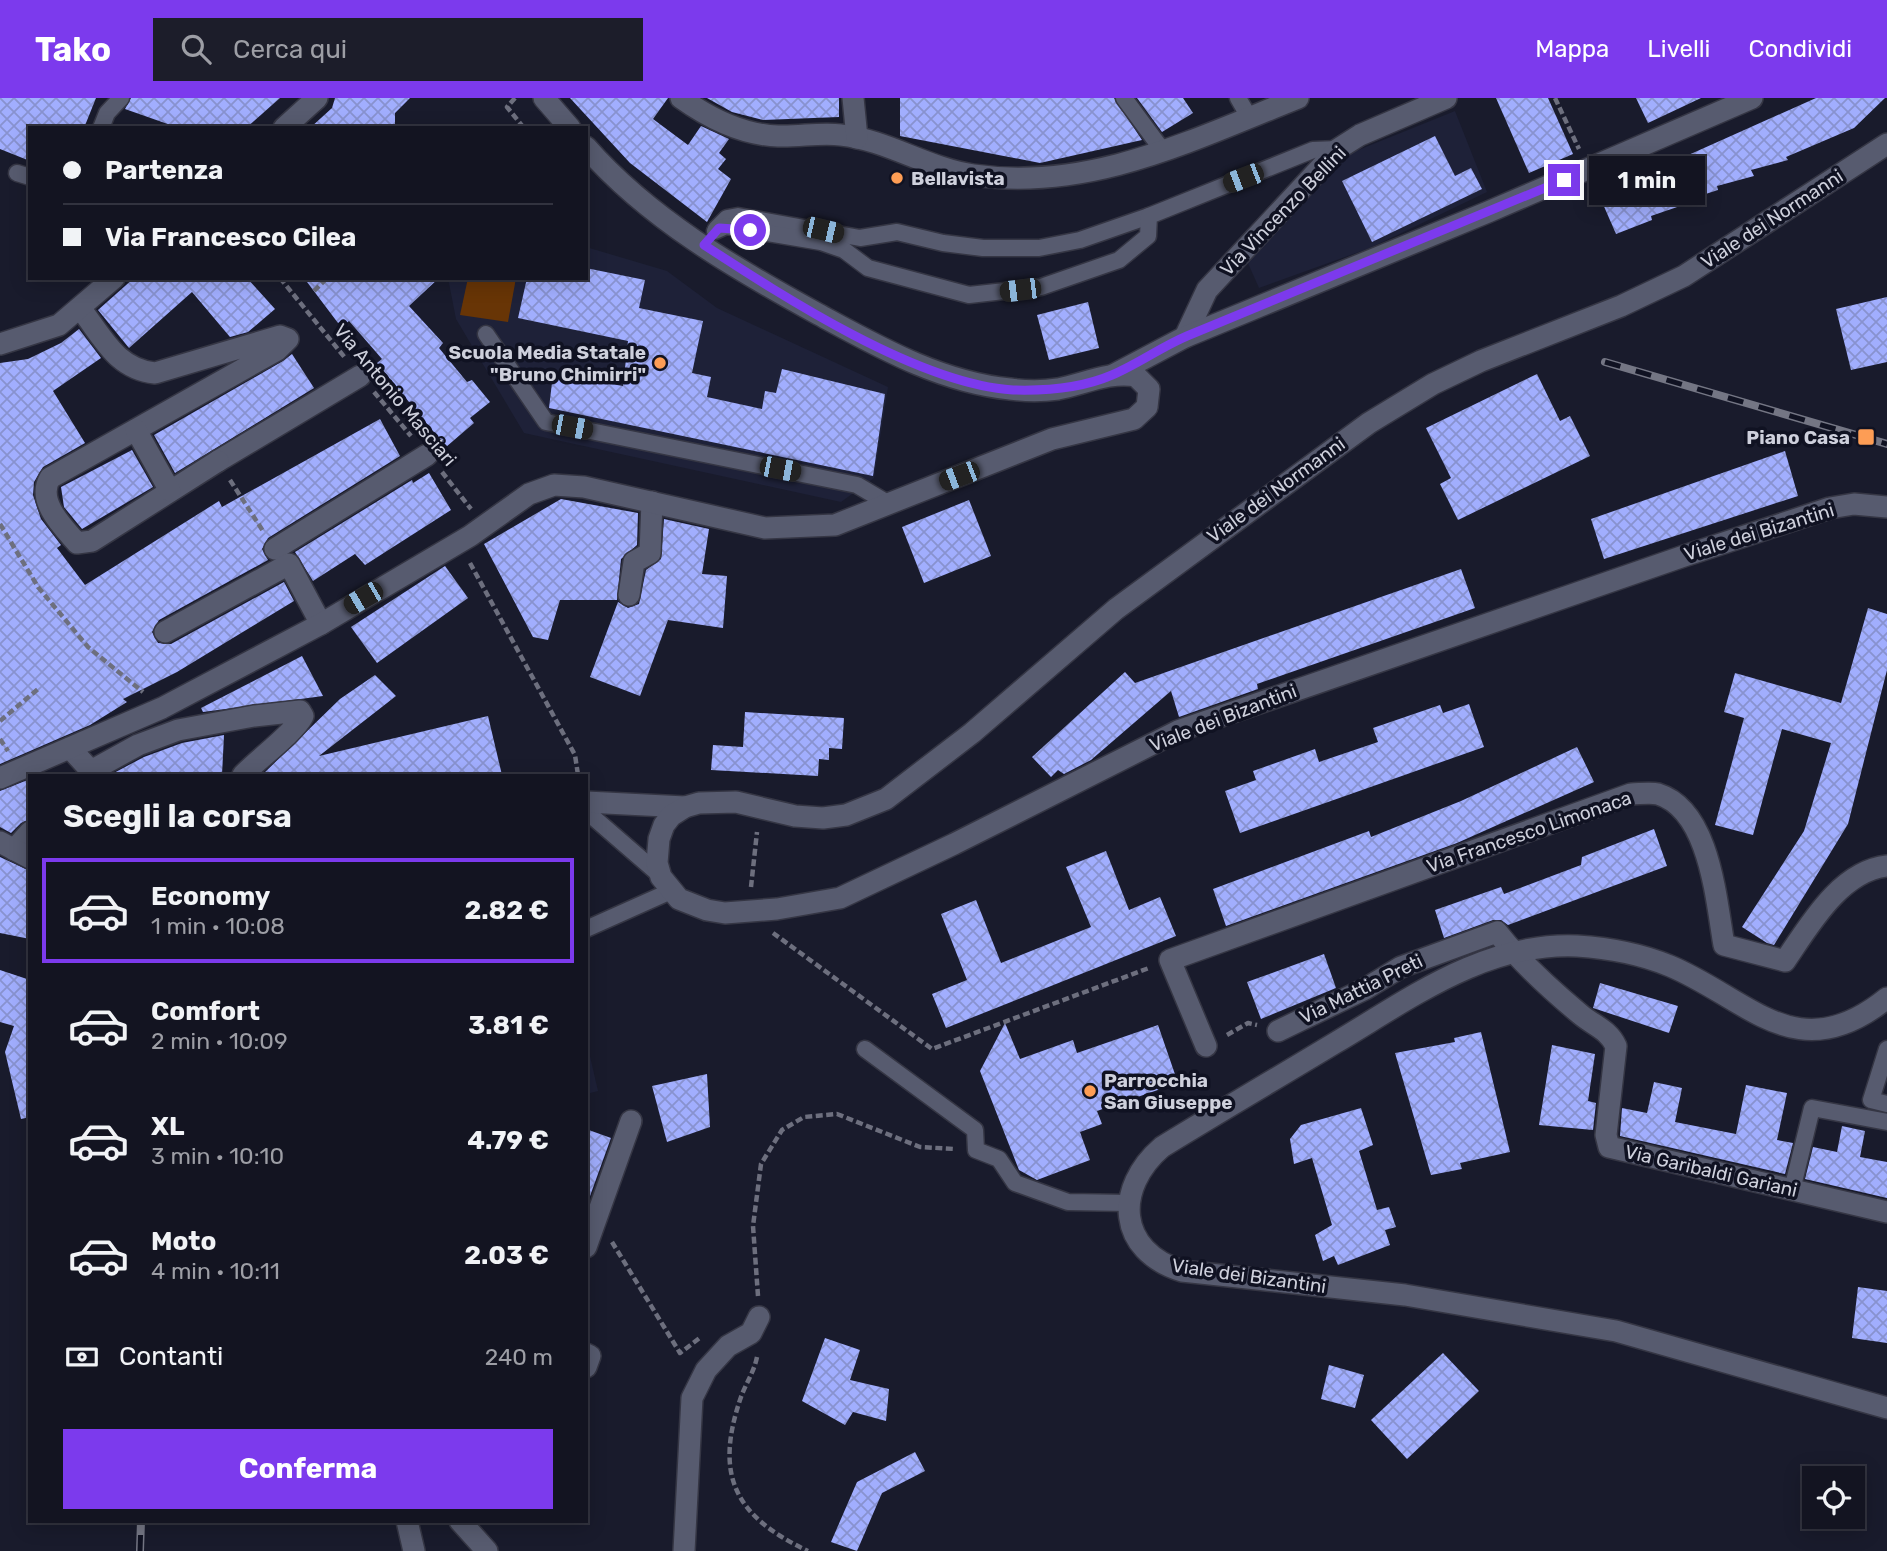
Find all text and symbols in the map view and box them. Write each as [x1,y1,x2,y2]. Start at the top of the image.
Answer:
search box [153,18,643,81]
text: Tako [35,30,111,69]
icon: search [177,30,215,68]
text: Cerca qui [233,34,347,65]
text: Mappa [1535,35,1609,63]
text: Livelli [1647,35,1710,63]
text: Condividi [1748,35,1852,63]
street label: Via Vincenzo Bellini [1215,141,1351,281]
text: Partenza [105,155,223,186]
callout: 1 min [1588,155,1704,204]
car [1220,161,1267,195]
route end [1548,164,1580,196]
street label: Viale dei Normanni [1697,164,1847,274]
text: 1 min [1618,166,1676,194]
place label: Bellavista [911,167,1005,190]
marker: Bellavista [889,170,905,186]
route start [734,214,766,246]
car [801,215,846,245]
text: Via Francesco Cilea [105,222,356,253]
car [998,277,1043,303]
street label: Via Antonio Masciari [329,319,461,471]
place label: Scuola Media Statale "Bruno Chimirri" [449,341,646,386]
marker: Scuola Media Statale "Bruno Chimirri" [652,355,668,371]
car [550,413,595,441]
place label: Piano Casa [1746,426,1850,449]
marker: Piano Casa [1856,427,1876,447]
street label: Viale dei Normanni [1203,432,1349,548]
car [758,455,803,483]
car [936,459,983,493]
street label: Viale dei Bizantini [1681,498,1837,566]
car [340,578,387,618]
street label: Viale dei Bizantini [1146,679,1300,757]
street label: Via Francesco Limonaca [1424,786,1634,878]
text: Scegli la corsa [63,797,292,835]
icon: car [67,879,130,942]
text: Economy [151,881,270,912]
text: 2.82 € [464,895,549,926]
text: 1 min · 10:08 [151,912,285,940]
street label: Via Mattia Preti [1296,949,1426,1029]
icon: car [67,994,130,1057]
text: Comfort [151,996,260,1027]
text: 3.81 € [468,1010,549,1041]
text: 2 min · 10:09 [151,1027,288,1055]
place label: Parrocchia San Giuseppe [1104,1069,1232,1114]
marker: Parrocchia San Giuseppe [1082,1083,1098,1099]
icon: car [67,1109,130,1172]
text: XL [151,1111,184,1142]
text: 4.79 € [467,1125,549,1156]
street label: Via Garibaldi Gariani [1623,1140,1799,1202]
text: 3 min · 10:10 [151,1142,284,1170]
icon: car [67,1224,130,1287]
text: Moto [151,1226,216,1257]
text: 2.03 € [464,1240,549,1271]
street label: Viale dei Bizantini [1170,1254,1328,1298]
text: 4 min · 10:11 [151,1257,280,1285]
icon: cash [63,1338,101,1376]
text: Contanti [119,1341,223,1372]
text: 240 m [485,1343,553,1371]
button: Conferma [63,1429,553,1509]
map controls [1802,1466,1865,1529]
button: locate [1802,1466,1865,1529]

